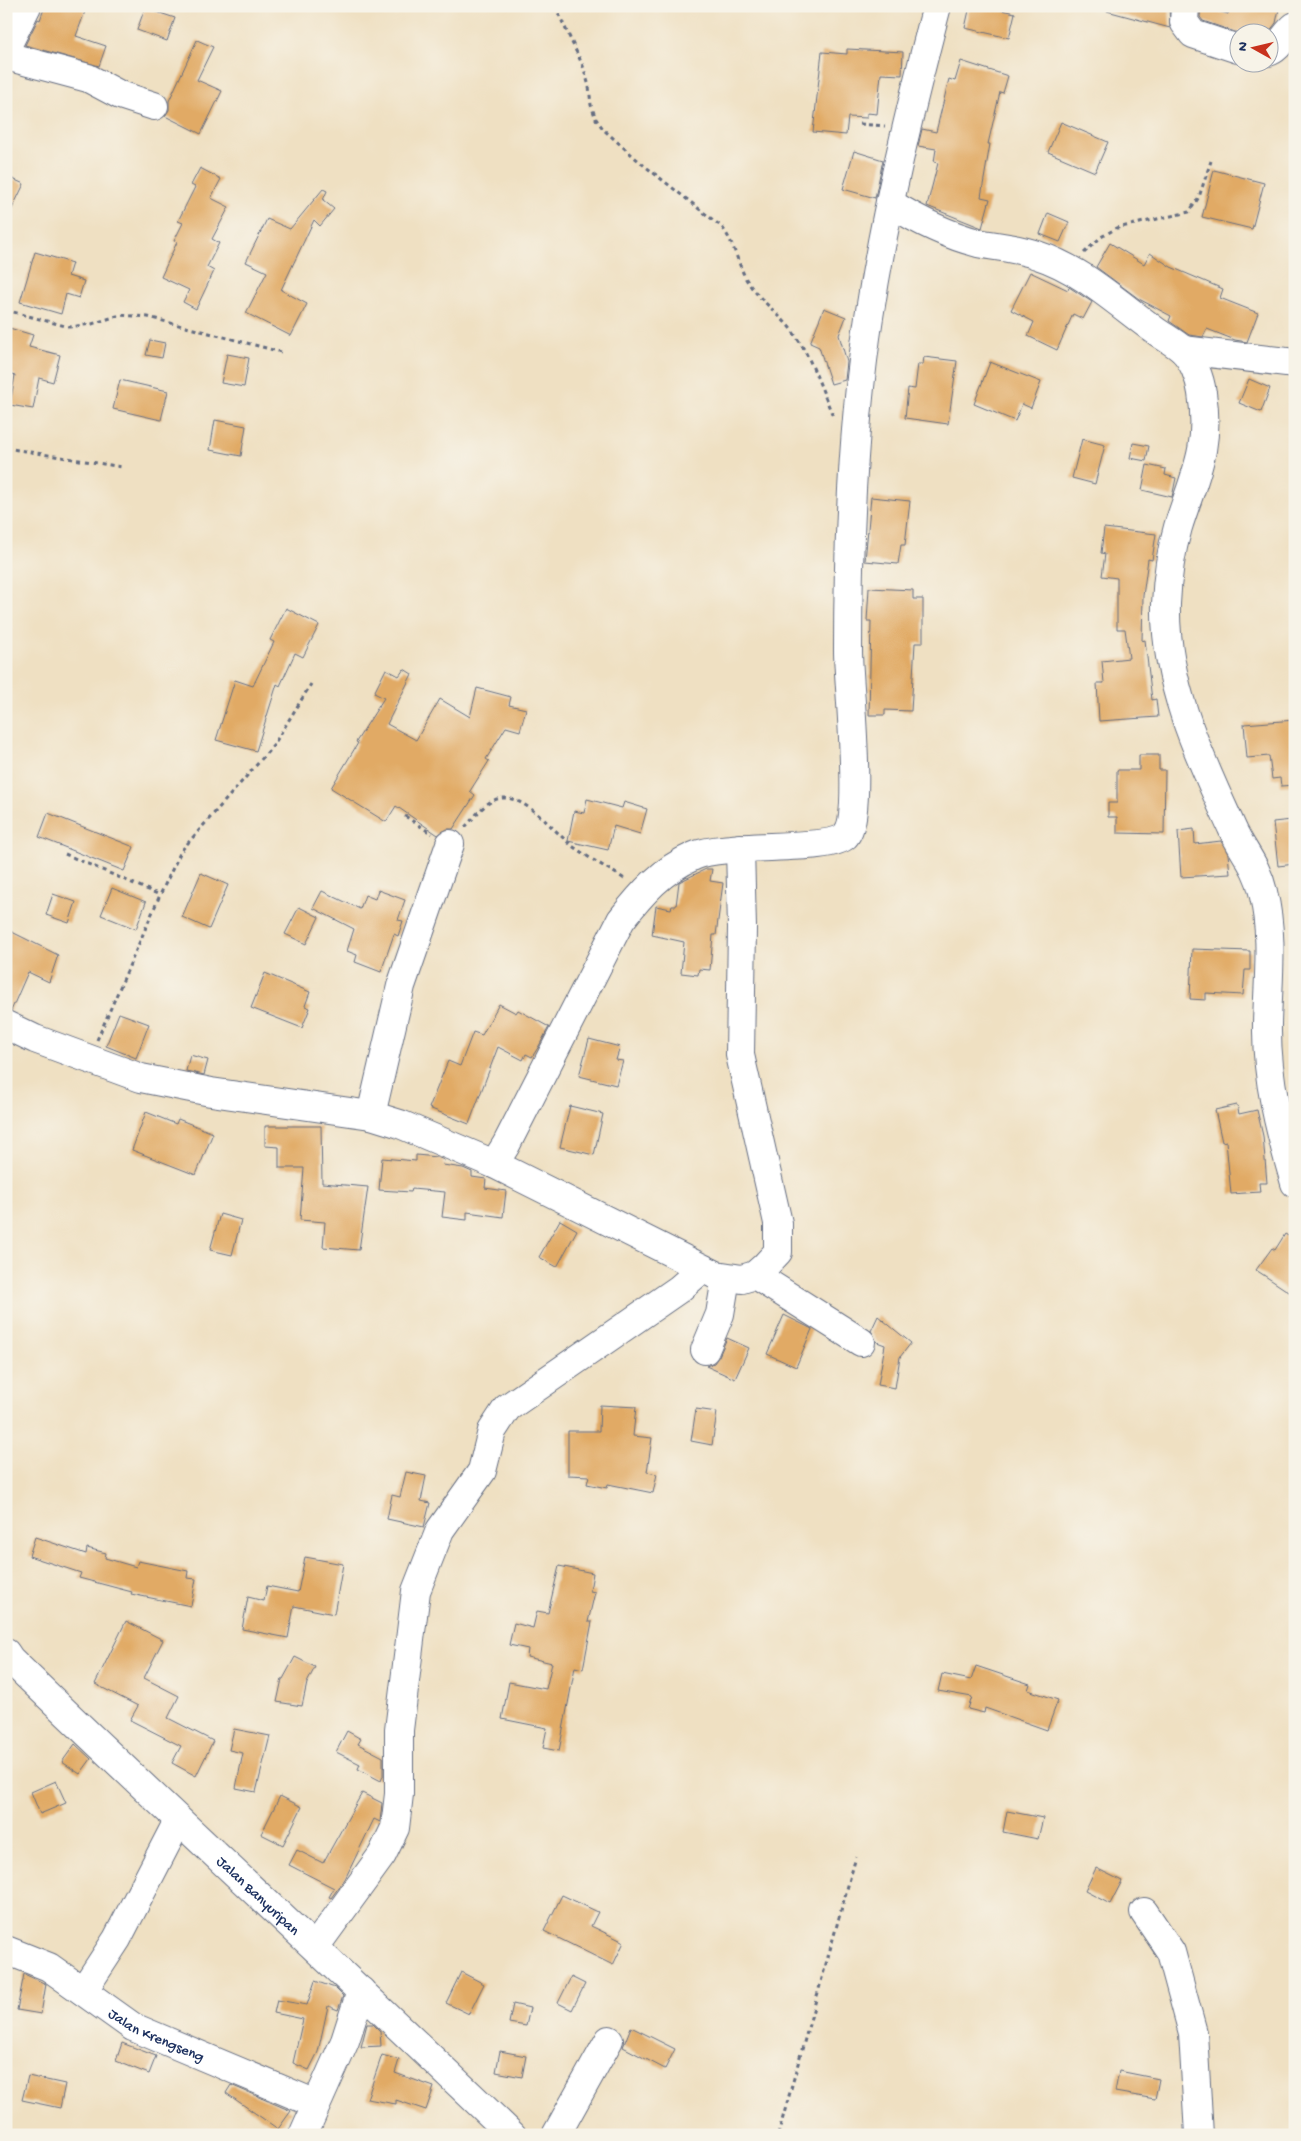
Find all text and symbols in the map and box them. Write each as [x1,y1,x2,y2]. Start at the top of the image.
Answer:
north arrow [1228,22,1278,72]
text: N [1235,41,1253,52]
street label: Jalan Banyuripan [212,1853,303,1940]
street label: Jalan Krengseng [104,2005,207,2067]

